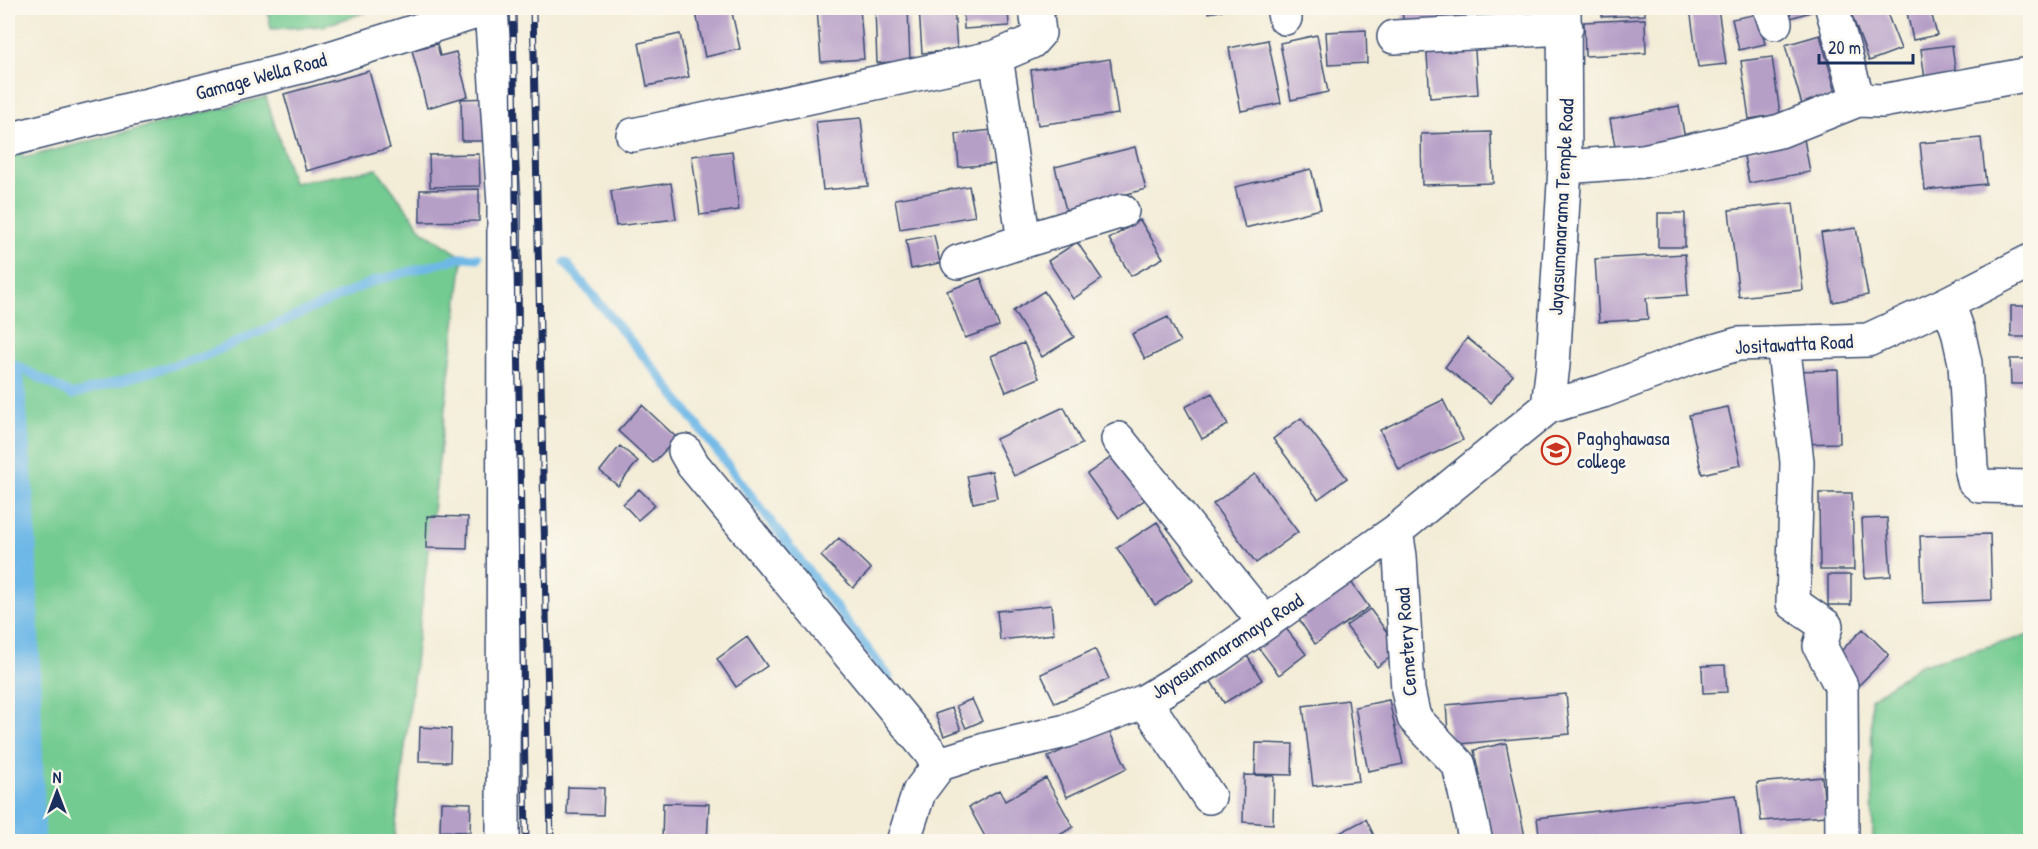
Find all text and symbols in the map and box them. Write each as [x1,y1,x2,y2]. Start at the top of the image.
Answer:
scale bar [1819,27,1914,65]
text: 20 m [1828,35,1861,60]
street label: Gamage Wella Road [192,45,329,106]
street label: Jayasumanarama Temple Road [1541,98,1580,316]
street label: Jositawatta Road [1734,327,1854,360]
place label: Paghghawasa college [1577,424,1670,474]
school or university icon: Paghghawasa college [1540,434,1572,466]
street label: Jayasumanaramaya Road [1145,586,1308,705]
street label: Cemetery Road [1388,587,1423,697]
north arrow [27,762,87,822]
text: N [53,766,62,788]

